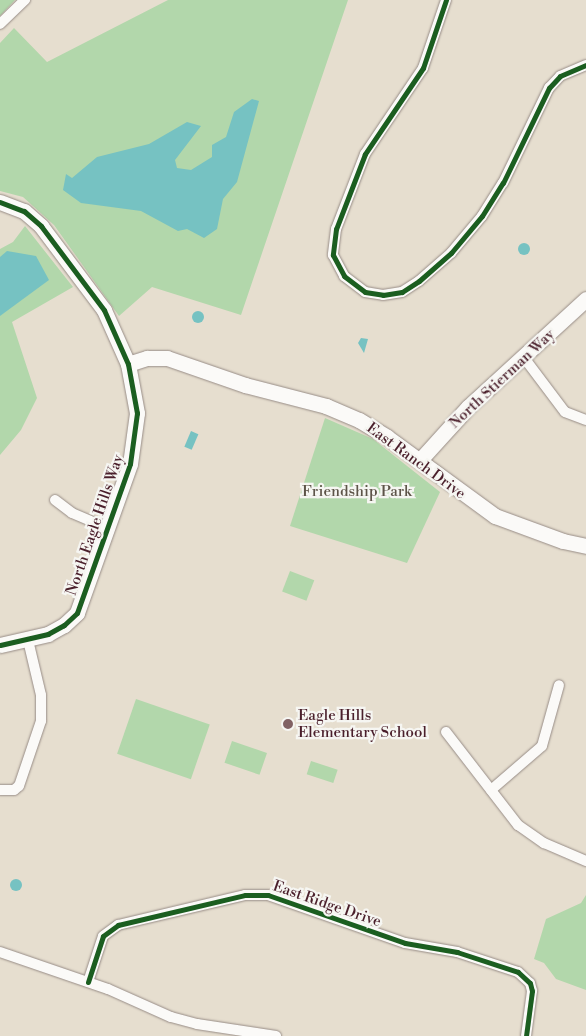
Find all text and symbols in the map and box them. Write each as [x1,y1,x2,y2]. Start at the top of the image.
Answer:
street label: North Stierman Way [446,326,558,432]
street label: East Ranch Drive [363,419,469,503]
street label: North Eagle Hills Way [62,452,128,598]
park label: Friendship Park [302,483,412,501]
place label: Eagle Hills Elementary School [298,706,427,741]
marker: Eagle Hills Elementary School [282,718,294,730]
street label: East Ridge Drive [270,877,384,931]

